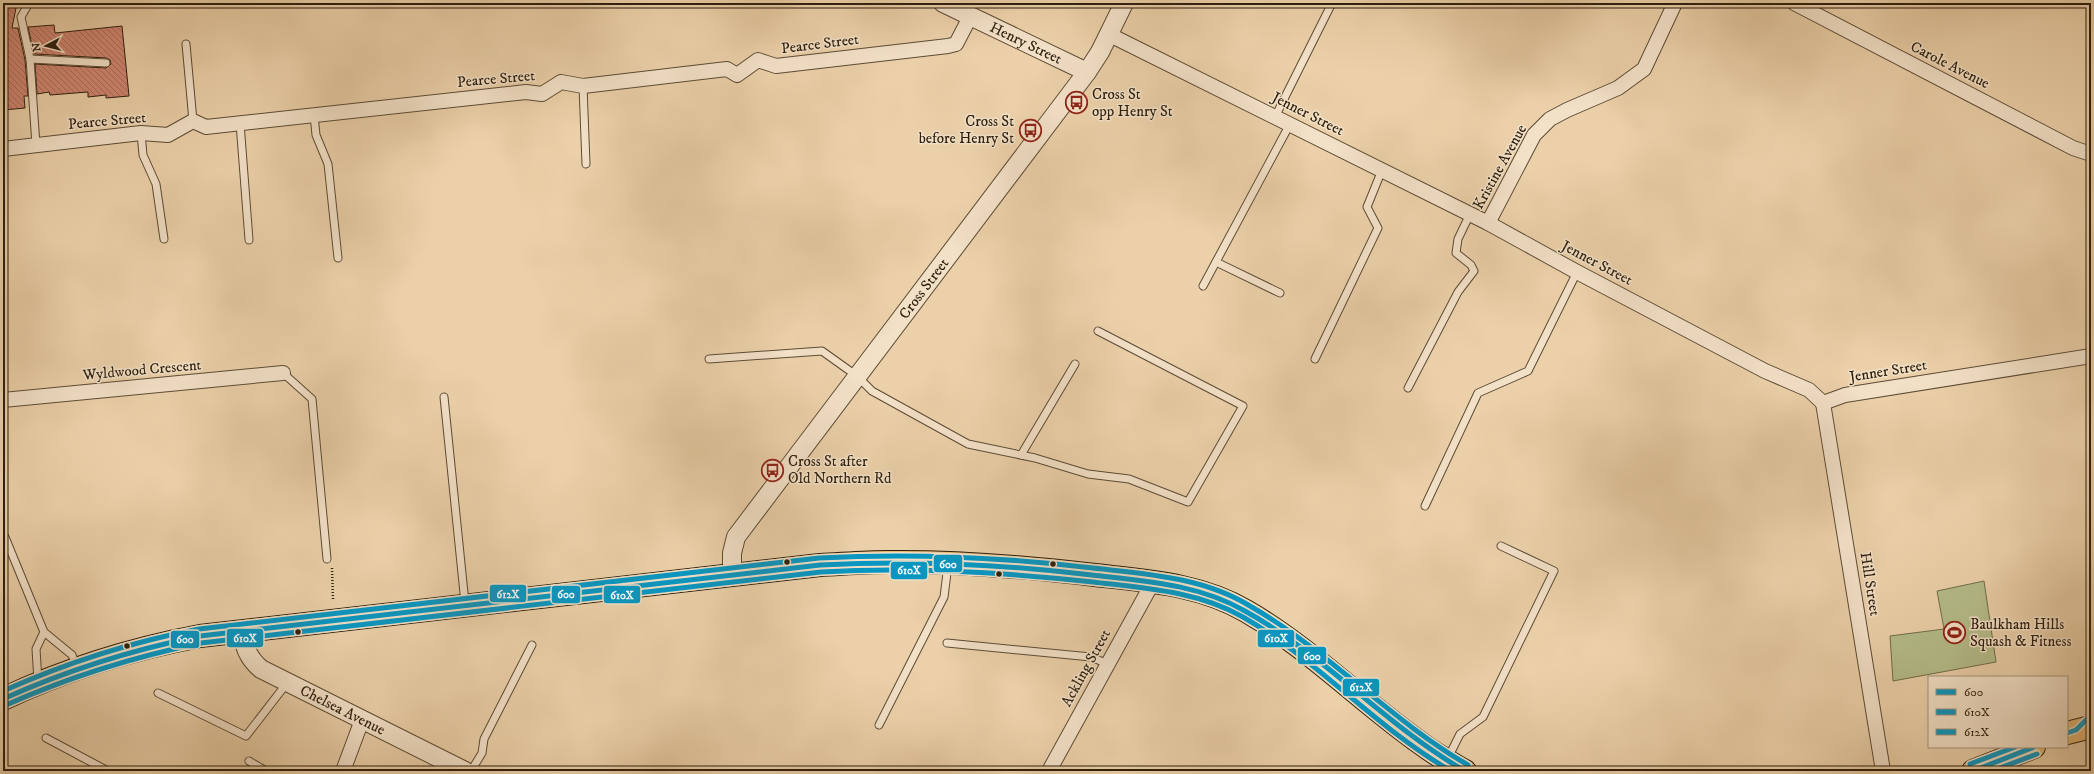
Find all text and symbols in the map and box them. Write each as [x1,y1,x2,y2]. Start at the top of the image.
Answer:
street label: Henry Street [987,17,1065,68]
north arrow [26,26,66,66]
street label: Pearce Street [780,30,860,58]
street label: Carole Avenue [1907,37,1993,93]
text: N [30,42,45,52]
street label: Pearce Street [456,66,536,92]
place label: Cross St opp Henry St [1092,85,1173,121]
street label: Jenner Street [1267,87,1347,140]
bus stop icon: Cross St opp Henry St [1064,90,1090,116]
street label: Pearce Street [67,108,147,134]
place label: Cross St before Henry St [919,112,1014,148]
bus stop icon: Cross St before Henry St [1017,117,1043,143]
street label: Kristine Avenue [1469,121,1531,213]
street label: Jenner Street [1556,235,1636,290]
street label: Cross Street [895,254,953,323]
street label: Wyldwood Crescent [81,355,202,385]
street label: Jenner Street [1846,355,1928,387]
place label: Cross St after Old Northern Rd [788,452,892,488]
bus stop icon: Cross St after Old Northern Rd [760,457,786,483]
street label: Hill Street [1856,551,1884,617]
line badge: 600 [933,554,963,573]
unlabelled marker [782,557,792,567]
text: 600 [939,558,957,572]
unlabelled marker [1048,559,1058,569]
line badge: 610X [890,561,928,580]
text: 610X [897,564,922,578]
unlabelled marker [994,569,1004,579]
line badge: 612X [489,584,527,603]
line badge: 600 [551,585,581,604]
line badge: 610X [603,585,641,604]
text: 612X [496,588,521,602]
text: 600 [557,588,575,602]
text: 610X [610,589,635,603]
place label: Baulkham Hills Squash & Fitness [1970,615,2072,651]
sports icon: Baulkham Hills Squash & Fitness [1941,620,1967,646]
street label: Ackling Street [1057,626,1115,710]
unlabelled marker [293,627,303,637]
line badge: 610X [226,628,264,648]
line badge: 610X [1257,629,1295,648]
line badge: 600 [170,630,200,649]
text: 610X [233,632,258,646]
text: 610X [1264,632,1289,646]
text: 600 [176,633,194,647]
unlabelled marker [122,641,132,651]
line badge: 600 [1297,646,1327,665]
text: 600 [1303,650,1321,664]
legend [1928,676,2068,748]
line badge: 612X [1342,678,1380,697]
street label: Chelsea Avenue [297,681,388,739]
text: 612X [1349,681,1374,695]
text: 600 [1964,685,1983,700]
text: 610X [1964,705,1990,720]
text: 612X [1964,725,1989,740]

